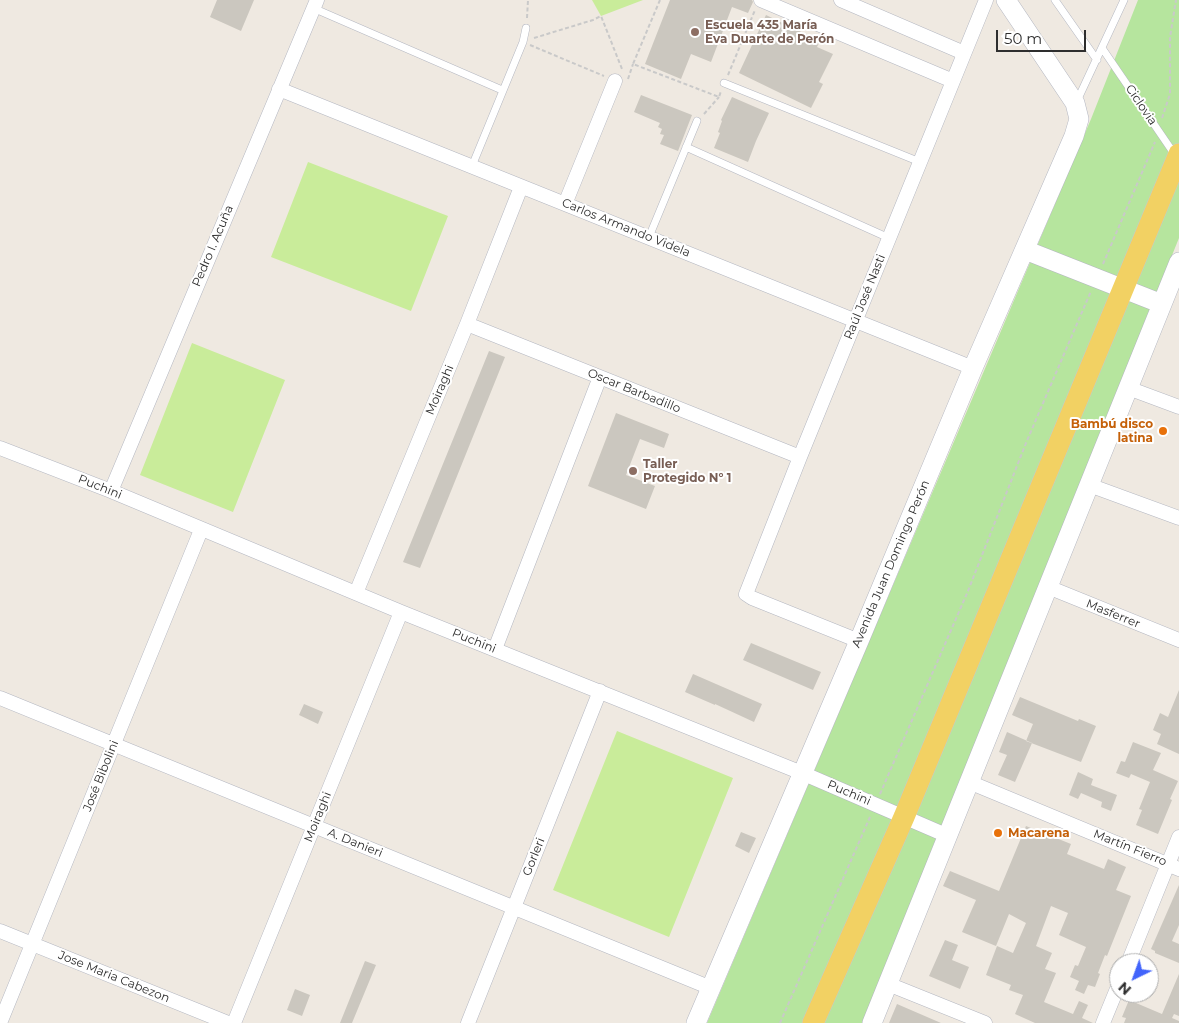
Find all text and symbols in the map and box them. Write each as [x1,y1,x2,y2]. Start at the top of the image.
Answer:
place label: Escuela 435 María Eva Duarte de Perón [705,18,834,46]
scale bar [999,20,1089,52]
marker: Escuela 435 María Eva Duarte de Perón [689,26,701,38]
text: 50 m [1004,29,1042,48]
street label: Ciclovia [1122,82,1160,128]
street label: Carlos Armando Videla [560,196,692,260]
street label: Pedro I. Acuña [189,203,237,289]
street label: Raúl José Nasti [841,252,889,342]
street label: Moiraghi [423,363,457,417]
street label: Oscar Barbadillo [585,366,683,416]
place label: Bambú disco latina [1071,417,1153,445]
marker: Bambú disco latina [1157,425,1169,437]
place label: Taller Protegido N° 1 [643,457,732,485]
marker: Taller Protegido N° 1 [627,465,639,477]
street label: Puchini [76,472,124,502]
street label: Avenida Juan Domingo Perón [849,478,933,650]
street label: Masferrer [1084,597,1142,631]
street label: Puchini [450,626,498,656]
street label: José Bibolini [80,738,122,814]
street label: Puchini [825,777,873,809]
street label: Moiraghi [301,790,335,844]
street label: A. Danieri [325,825,385,861]
place label: Macarena [1008,826,1070,840]
marker: Macarena [992,827,1004,839]
street label: Martín Fierro [1091,827,1169,869]
street label: Gorleri [520,836,548,878]
street label: Jose Maria Cabezon [56,948,172,1006]
north arrow [1109,953,1159,1003]
text: N [1114,978,1135,999]

